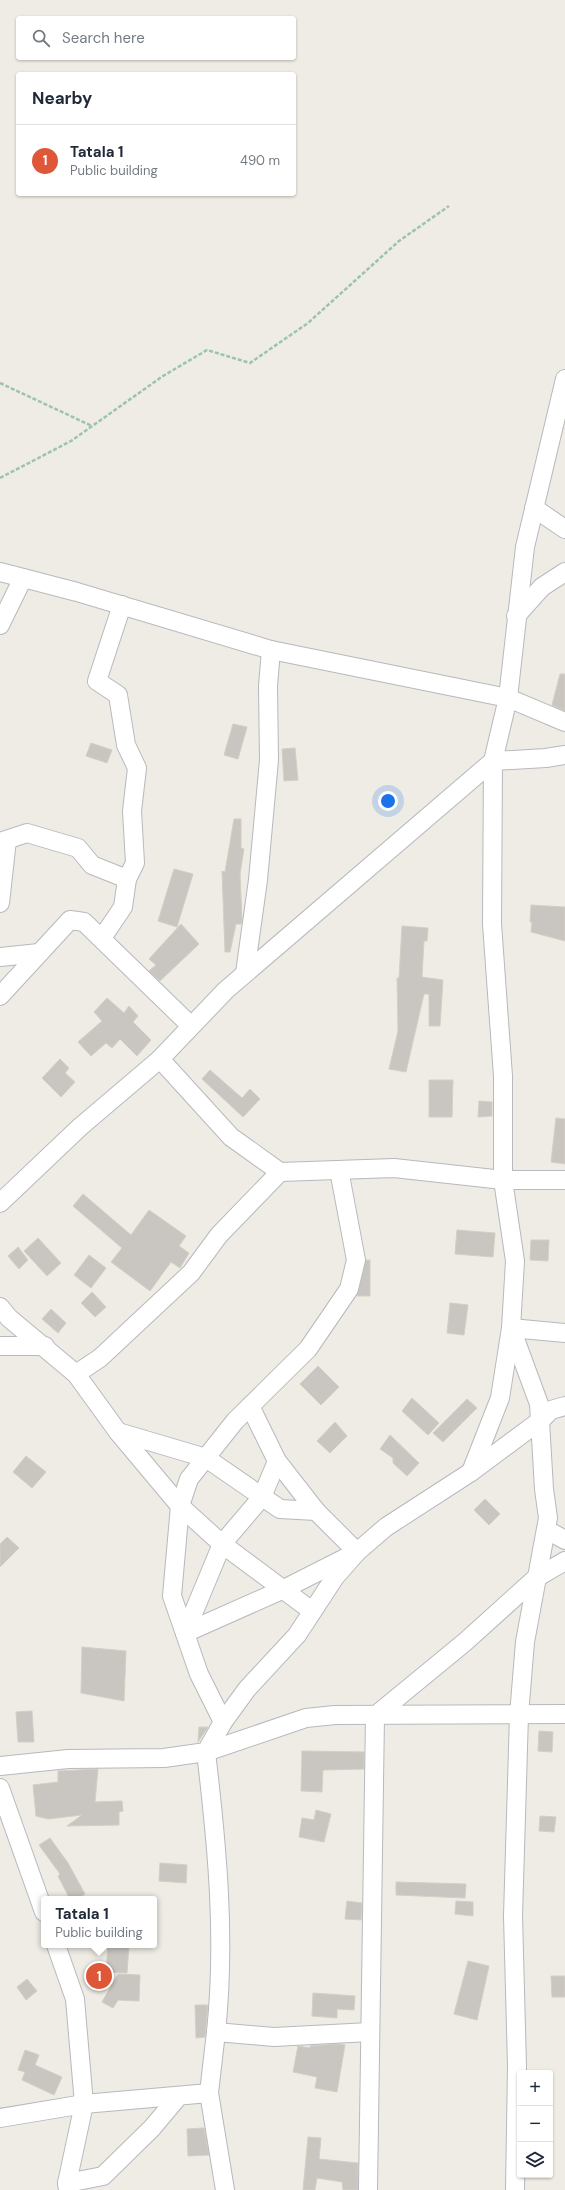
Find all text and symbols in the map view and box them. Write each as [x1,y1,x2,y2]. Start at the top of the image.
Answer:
search box [16,16,296,60]
icon: search [30,27,52,49]
text: Search here [62,28,145,48]
text: Nearby [32,87,92,109]
text: Tatala 1 [70,142,123,162]
text: 1 [43,152,47,169]
text: 490 m [240,152,280,169]
text: Public building [70,162,158,179]
your location [378,791,398,811]
popup [41,1896,157,1948]
text: Tatala 1 [55,1904,109,1924]
text: Public building [55,1924,143,1941]
pin: 1 [86,1961,112,1991]
map controls [517,2070,553,2178]
button: + [517,2070,553,2106]
button: − [517,2106,553,2142]
button: layers [517,2142,553,2178]

